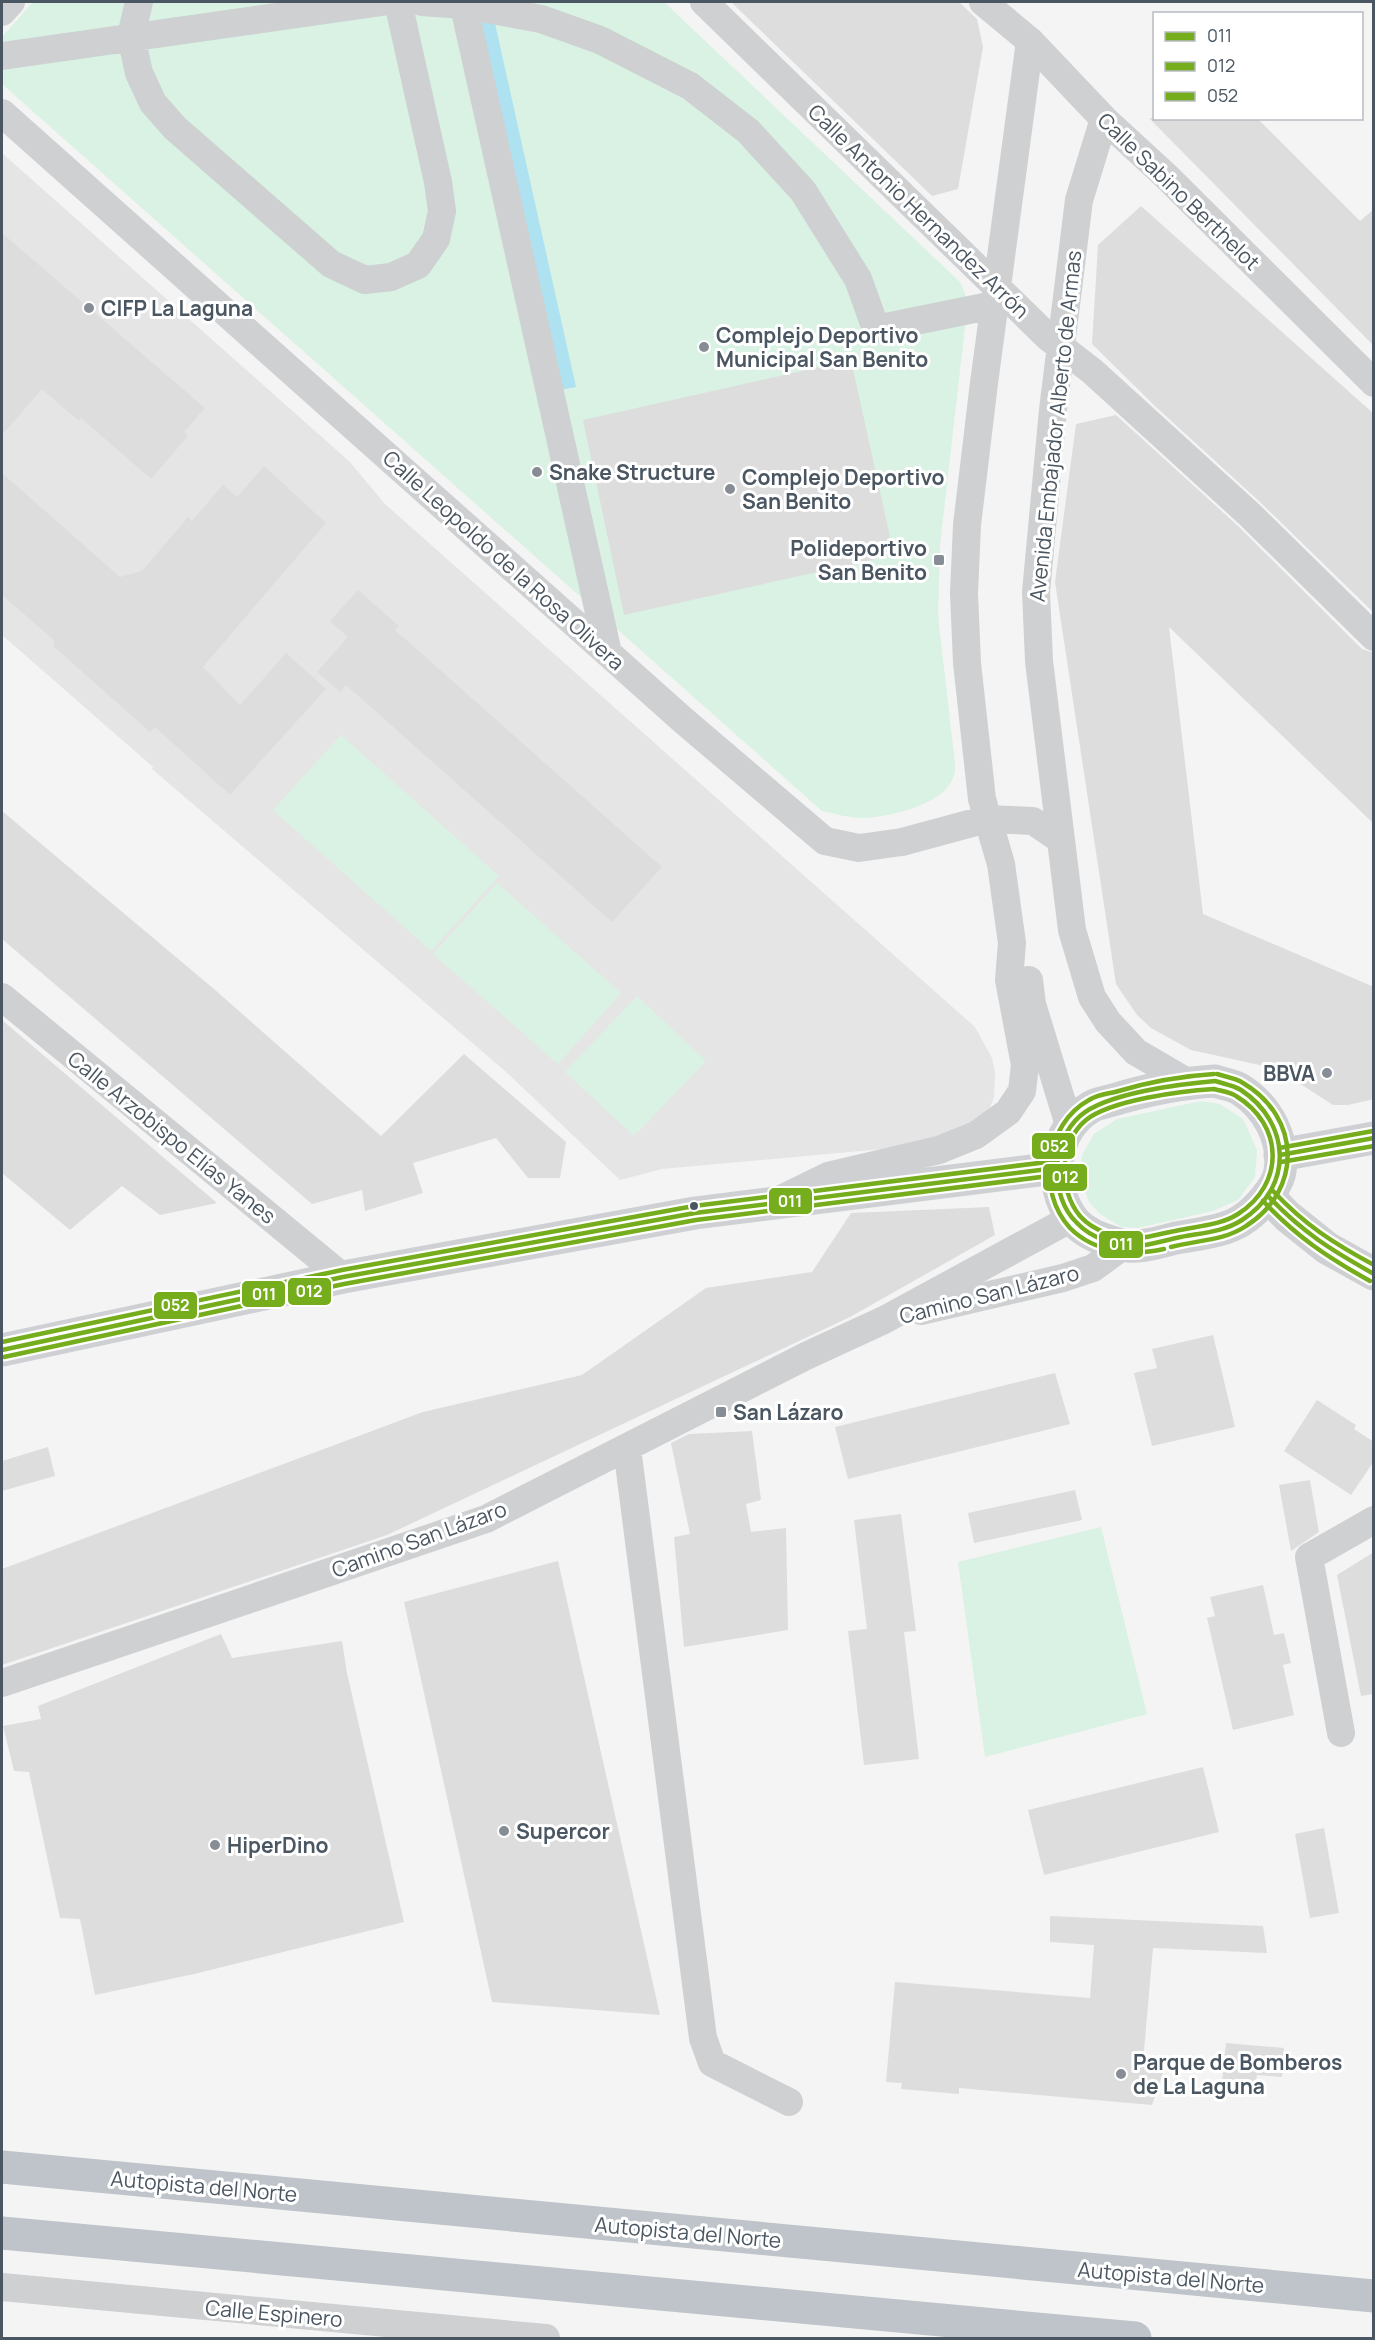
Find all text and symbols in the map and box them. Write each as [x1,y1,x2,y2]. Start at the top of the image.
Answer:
legend [1153,12,1363,120]
text: 011 [1207,23,1232,47]
text: 012 [1207,53,1235,77]
text: 052 [1207,83,1238,107]
street label: Calle Antonio Hernandez Arrón [802,98,1036,324]
street label: Calle Sabino Berthelot [1092,106,1266,276]
street label: Avenida Embajador Alberto de Armas [1023,249,1087,603]
place label: CIFP La Laguna [101,294,253,322]
marker: CIFP La Laguna [82,301,96,315]
place label: Complejo Deportivo Municipal San Benito [716,321,928,373]
marker: Complejo Deportivo Municipal San Benito [697,340,711,354]
street label: Calle Leopoldo de la Rosa Olivera [377,444,631,676]
place label: Snake Structure [549,458,716,486]
place label: Complejo Deportivo San Benito [742,463,945,515]
marker: Snake Structure [530,465,544,479]
marker: Complejo Deportivo San Benito [723,482,737,496]
place label: Polideportivo San Benito [790,534,927,586]
marker: Polideportivo San Benito [932,553,946,567]
street label: Calle Arzobispo Elías Yanes [62,1044,282,1230]
place label: BBVA [1263,1059,1315,1087]
marker: BBVA [1320,1066,1334,1080]
line badge: 052 [1031,1132,1076,1160]
text: 052 [1039,1135,1069,1157]
line badge: 012 [1042,1163,1088,1192]
text: 012 [1051,1166,1079,1188]
line badge: 011 [768,1187,813,1215]
text: 011 [778,1190,802,1212]
unlabelled marker [688,1200,700,1212]
line badge: 011 [1098,1230,1144,1259]
text: 011 [1109,1233,1133,1255]
street label: Camino San Lázaro [896,1258,1082,1330]
line badge: 012 [287,1277,332,1306]
line badge: 011 [241,1280,286,1308]
text: 012 [295,1280,323,1302]
text: 011 [252,1283,276,1305]
line badge: 052 [153,1291,198,1320]
text: 052 [160,1294,190,1316]
place label: San Lázaro [733,1398,843,1426]
marker: San Lázaro [714,1405,728,1419]
street label: Camino San Lázaro [328,1494,510,1584]
place label: Supercor [516,1817,610,1845]
marker: Supercor [497,1824,511,1838]
place label: HiperDino [227,1831,329,1859]
marker: HiperDino [208,1838,222,1852]
place label: Parque de Bomberos de La Laguna [1133,2048,1342,2100]
marker: Parque de Bomberos de La Laguna [1114,2067,1128,2081]
street label: Autopista del Norte [109,2164,299,2208]
street label: Autopista del Norte [593,2210,783,2254]
street label: Autopista del Norte [1076,2255,1266,2299]
street label: Calle Espinero [204,2293,344,2333]

